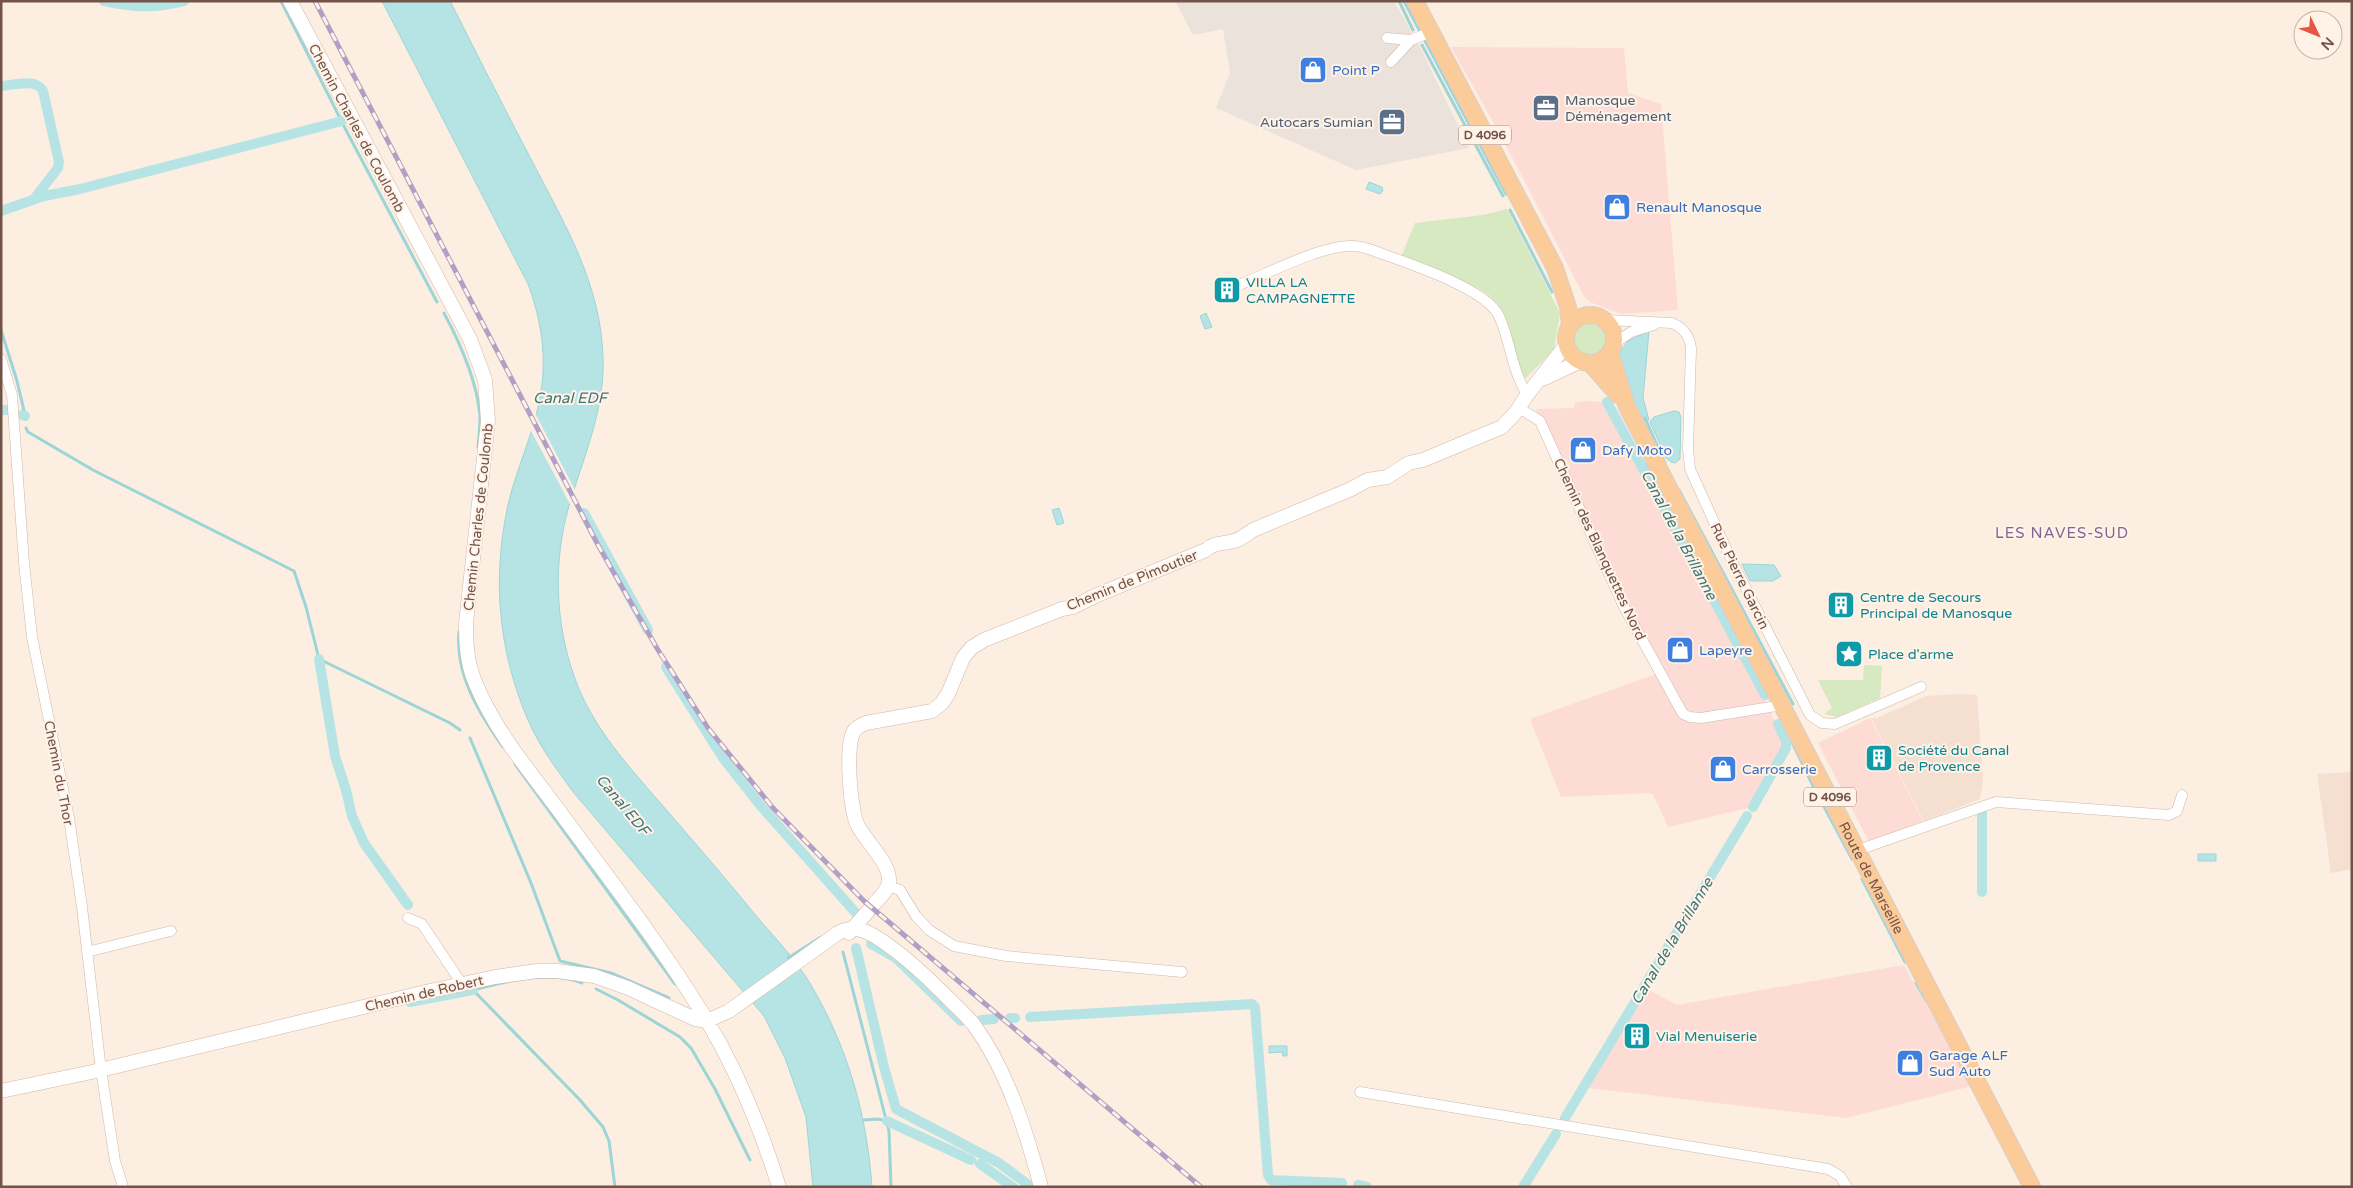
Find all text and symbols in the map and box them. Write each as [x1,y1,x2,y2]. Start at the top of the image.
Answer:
north arrow [2293,10,2343,60]
text: N [2317,34,2337,53]
street label: Chemin Charles de Coulomb [305,41,408,216]
shop icon: Point P [1298,55,1328,85]
place label: Point P [1332,62,1380,79]
place label: Manosque Déménagement [1565,92,1672,125]
office icon: Manosque Déménagement [1531,93,1561,123]
office icon: Autocars Sumian [1377,107,1407,137]
place label: Autocars Sumian [1260,114,1373,131]
road number: D 4096 [1459,126,1511,144]
shop icon: Renault Manosque [1602,192,1632,222]
place label: Renault Manosque [1636,199,1762,216]
place label: VILLA LA CAMPAGNETTE [1246,274,1356,307]
building icon: VILLA LA CAMPAGNETTE [1212,275,1242,305]
water label: Canal EDF [533,389,610,407]
street label: Chemin Charles de Coulomb [460,422,497,612]
shop icon: Dafy Moto [1568,435,1598,465]
place label: Dafy Moto [1602,442,1672,459]
street label: Chemin des Blanquettes Nord [1550,455,1649,643]
water label: Canal de la Brillanne [1637,467,1722,604]
street label: Rue Pierre Garcin [1706,520,1773,632]
district label: LES NAVES-SUD [1995,524,2129,542]
street label: Chemin de Pimoutier [1064,546,1201,615]
place label: Centre de Secours Principal de Manosque [1860,589,2012,622]
building icon: Centre de Secours Principal de Manosque [1826,590,1856,620]
shop icon: Lapeyre [1665,635,1695,665]
place icon: Place d'arme [1834,639,1864,669]
place label: Lapeyre [1699,642,1752,659]
place label: Place d'arme [1868,646,1954,663]
street label: Chemin du Thor [40,719,77,828]
place label: Société du Canal de Provence [1898,742,2009,775]
building icon: Société du Canal de Provence [1864,743,1894,773]
shop icon: Carrosserie [1708,754,1738,784]
place label: Carrosserie [1742,761,1817,778]
water label: Canal EDF [592,771,656,841]
road number: D 4096 [1804,788,1856,806]
street label: Route de Marseille [1835,819,1907,937]
water label: Canal de la Brillanne [1627,873,1718,1008]
street label: Chemin de Robert [363,971,486,1015]
building icon: Vial Menuiserie [1622,1021,1652,1051]
place label: Vial Menuiserie [1656,1028,1757,1045]
place label: Garage ALF Sud Auto [1929,1047,2009,1080]
shop icon: Garage ALF Sud Auto [1895,1048,1925,1078]

